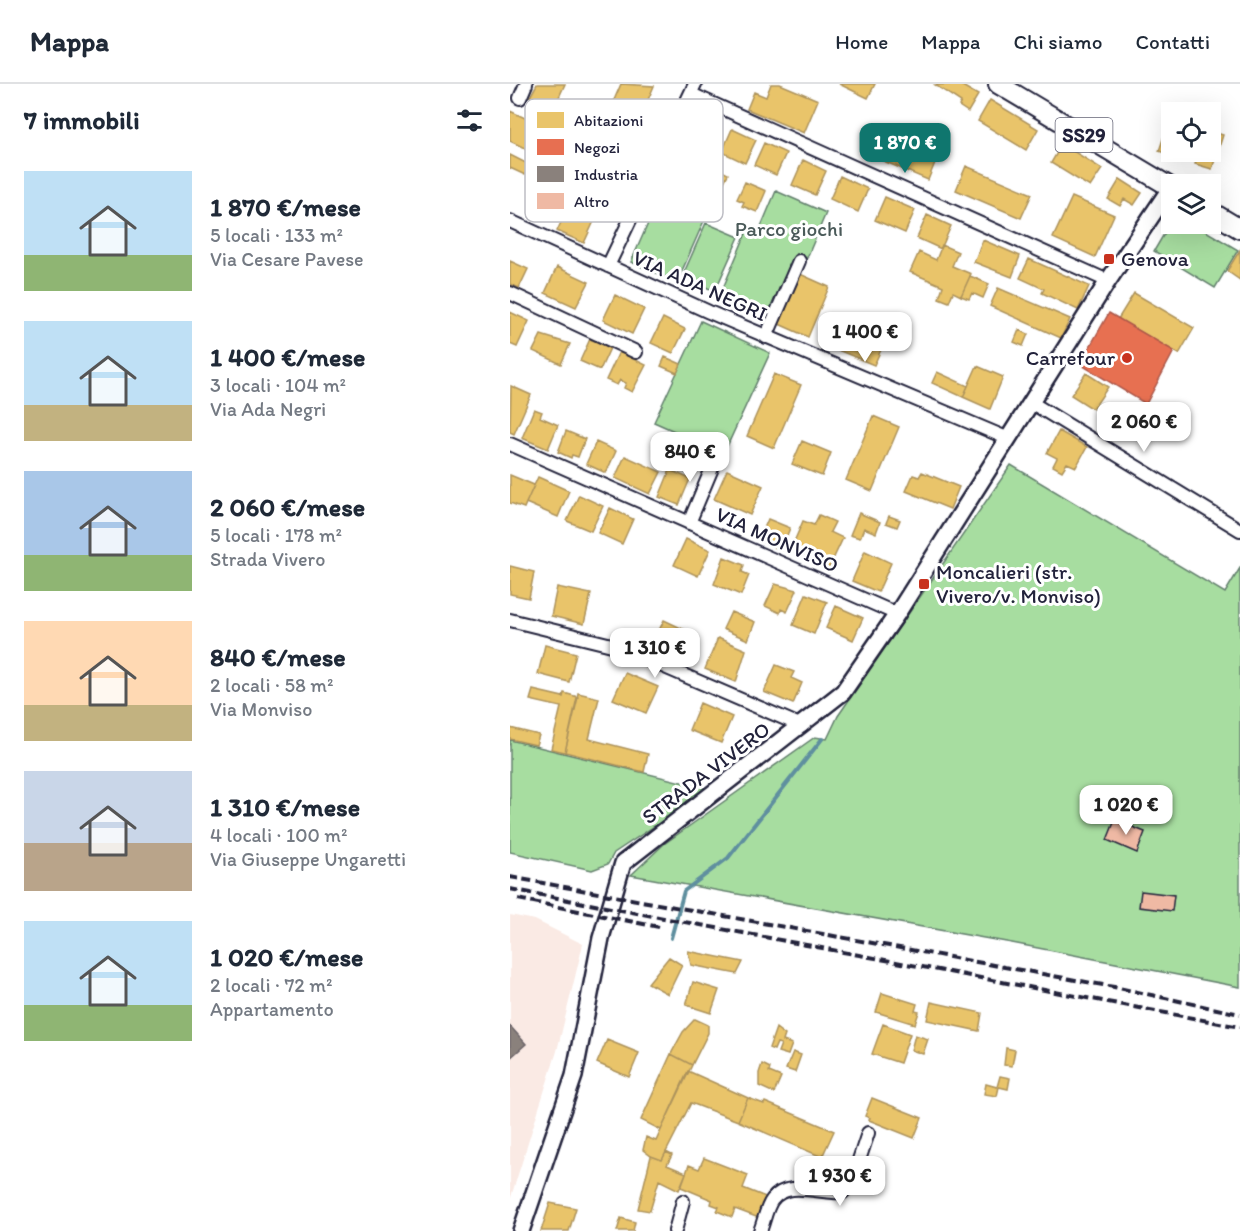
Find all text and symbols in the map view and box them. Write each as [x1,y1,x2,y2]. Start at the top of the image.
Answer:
text: Mappa [30,24,109,58]
text: Home [835,29,888,54]
text: Mappa [921,29,980,54]
text: Chi siamo [1013,29,1102,54]
text: Contatti [1135,29,1210,54]
legend [525,99,723,222]
map controls [1161,102,1221,234]
button: locate [1161,102,1221,162]
text: 7 immobili [24,104,140,136]
icon: filters [453,104,486,137]
text: Abitazioni [574,111,643,130]
road number: SS29 [1056,118,1112,152]
pin: 1 870 € [850,123,960,174]
text: 1 870 € [874,130,936,154]
text: Negozi [574,138,620,157]
text: Industria [574,165,639,184]
button: layers [1161,174,1221,234]
text: 1 870 €/mese [210,191,361,223]
text: Altro [574,192,609,211]
icon: home [72,195,144,267]
park label: Parco giochi [735,216,843,241]
text: 5 locali · 133 m² [210,223,343,247]
street label: VIA ADA NEGRI [629,245,771,326]
place label: Genova [1121,246,1189,271]
text: Via Cesare Pavese [210,247,364,271]
marker: Genova [1102,252,1116,266]
pin: 1 400 € [810,312,920,363]
text: 1 400 € [832,319,898,343]
text: 1 400 €/mese [210,341,365,373]
icon: home [72,345,144,417]
place label: Carrefour [1026,345,1116,370]
marker: Carrefour [1120,351,1134,365]
text: 3 locali · 104 m² [210,373,346,397]
text: Via Ada Negri [210,397,326,421]
pin: 2 060 € [1089,402,1199,453]
text: 2 060 € [1111,409,1177,433]
pin: 840 € [648,432,732,483]
text: 840 € [664,439,716,463]
text: 2 060 €/mese [210,491,365,523]
icon: home [72,495,144,567]
street label: VIA MONVISO [712,501,843,578]
text: 5 locali · 178 m² [210,523,342,547]
text: Strada Vivero [210,547,325,571]
place label: Moncalieri (str. Vivero/v. Monviso) [936,559,1101,608]
marker: Moncalieri (str. Vivero/v. Monviso) [917,577,931,591]
pin: 1 310 € [600,628,710,679]
text: 1 310 € [624,635,686,659]
text: 840 €/mese [210,641,346,673]
icon: home [72,645,144,717]
text: 2 locali · 58 m² [210,673,333,697]
text: Via Monviso [210,697,312,721]
street label: STRADA VIVERO [637,716,775,829]
pin: 1 020 € [1071,785,1181,836]
text: 1 310 €/mese [210,791,360,823]
text: 1 020 € [1094,792,1158,816]
icon: home [72,795,144,867]
text: 4 locali · 100 m² [210,823,347,847]
text: Via Giuseppe Ungaretti [210,847,406,871]
text: 1 020 €/mese [210,941,363,973]
icon: home [72,945,144,1017]
text: 2 locali · 72 m² [210,973,332,997]
text: Appartamento [210,997,334,1021]
pin: 1 930 € [785,1156,895,1207]
text: 1 930 € [808,1163,872,1187]

